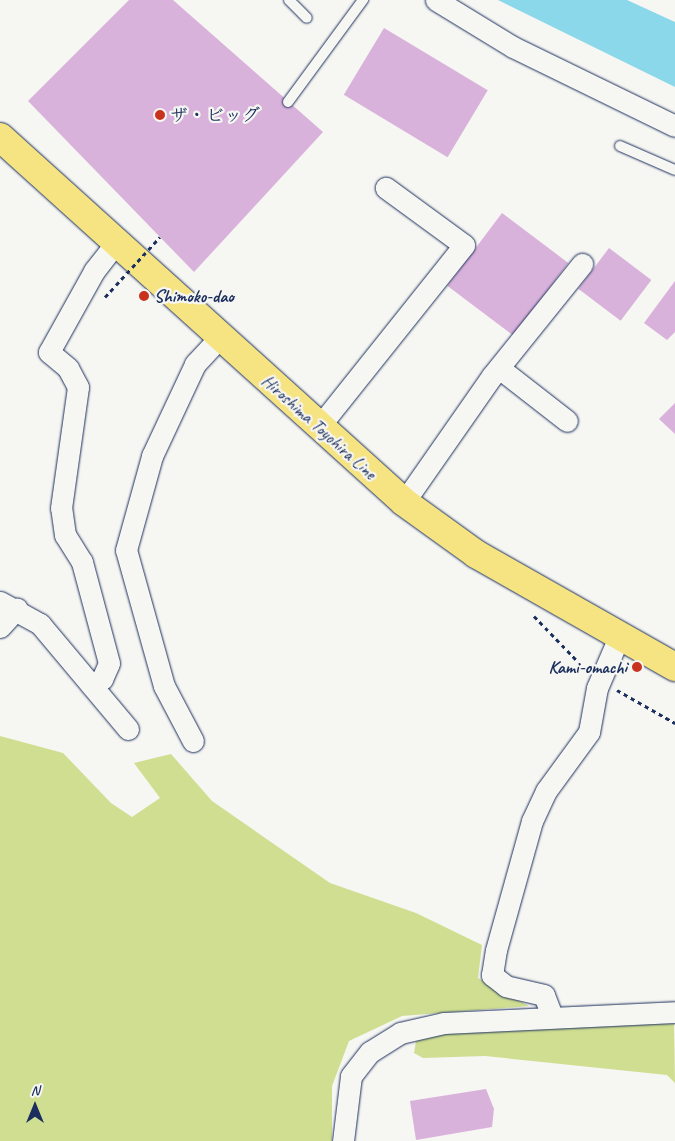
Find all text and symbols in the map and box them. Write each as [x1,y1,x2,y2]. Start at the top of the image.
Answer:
place label: ザ・ビッグ [170,104,260,126]
marker: ザ・ビッグ [154,109,166,121]
place label: Shimoko-dao [154,285,234,307]
marker: Shimoko-dao [138,290,150,302]
street label: Hiroshima Toyohira Line [257,370,381,484]
place label: Kami-omachi [548,656,627,678]
marker: Kami-omachi [631,661,643,673]
north arrow [10,1081,60,1131]
text: N [31,1082,39,1099]

